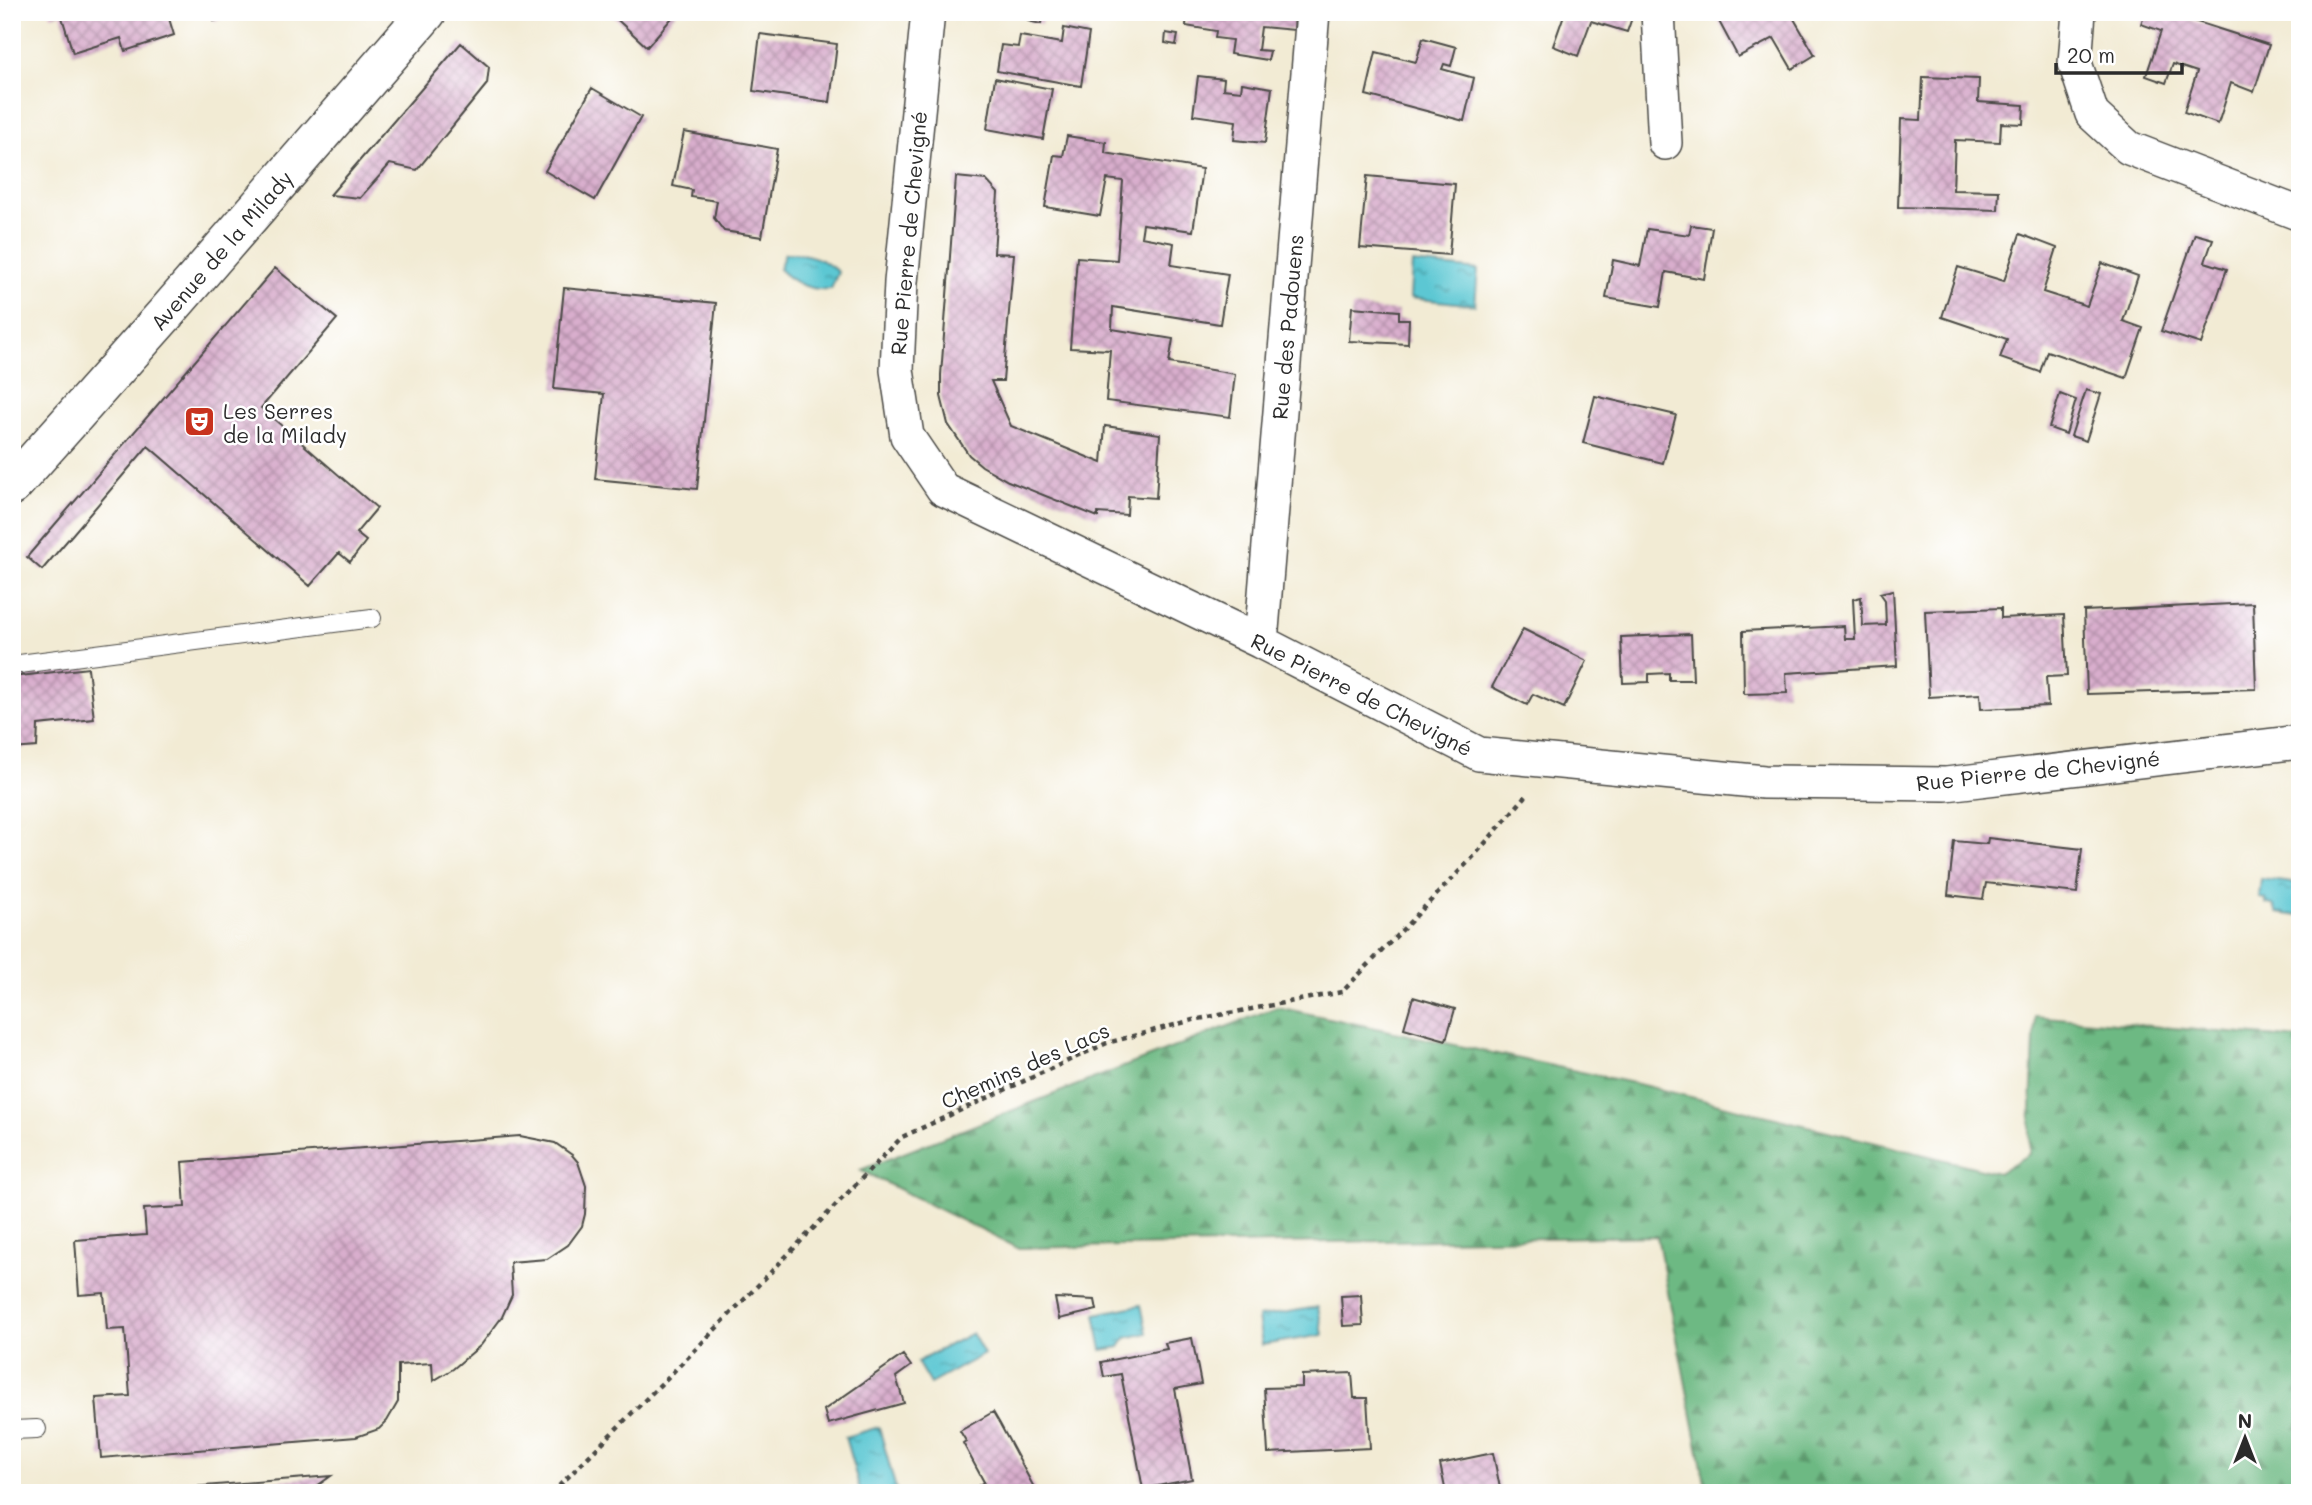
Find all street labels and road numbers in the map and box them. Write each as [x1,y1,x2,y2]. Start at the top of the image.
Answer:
street label: Rue Pierre de Chevigné [884,110,932,356]
street label: Avenue de la Milady [144,164,298,336]
street label: Rue des Padouens [1265,233,1309,421]
street label: Rue Pierre de Chevigné [1247,626,1477,762]
street label: Rue Pierre de Chevigné [1915,744,2161,796]
street label: Chemins des Lacs [937,1016,1113,1114]

